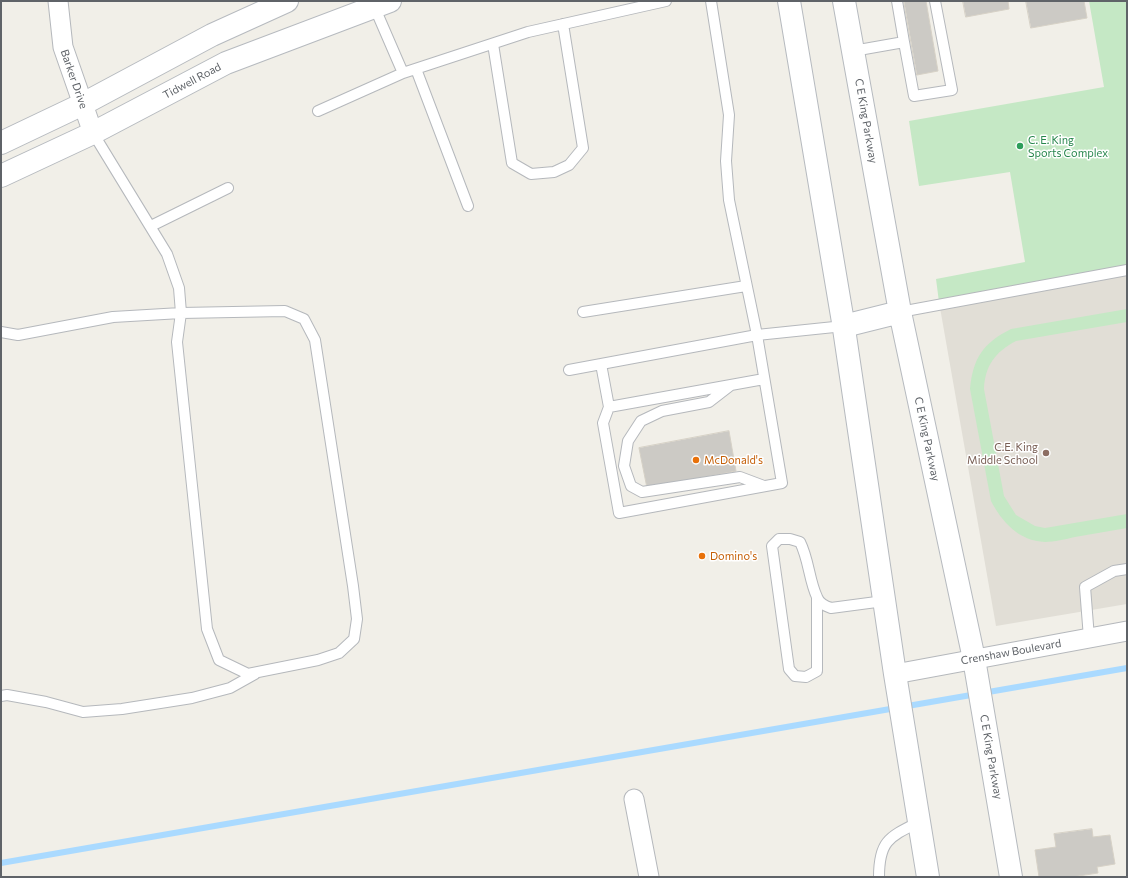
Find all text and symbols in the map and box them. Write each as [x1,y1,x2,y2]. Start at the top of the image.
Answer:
street label: Barker Drive [58,48,90,110]
street label: Tidwell Road [161,60,223,102]
street label: C E King Parkway [852,78,880,164]
place label: C. E. King Sports Complex [1028,133,1108,159]
marker: C. E. King Sports Complex [1015,141,1025,151]
street label: C E King Parkway [912,396,942,482]
place label: C.E. King Middle School [967,440,1038,466]
marker: C.E. King Middle School [1041,448,1051,458]
place label: McDonald's [704,453,763,467]
marker: McDonald's [691,455,701,465]
place label: Domino's [710,549,757,563]
marker: Domino's [697,551,707,561]
street label: Crenshaw Boulevard [960,637,1062,667]
street label: C E King Parkway [977,714,1005,800]

